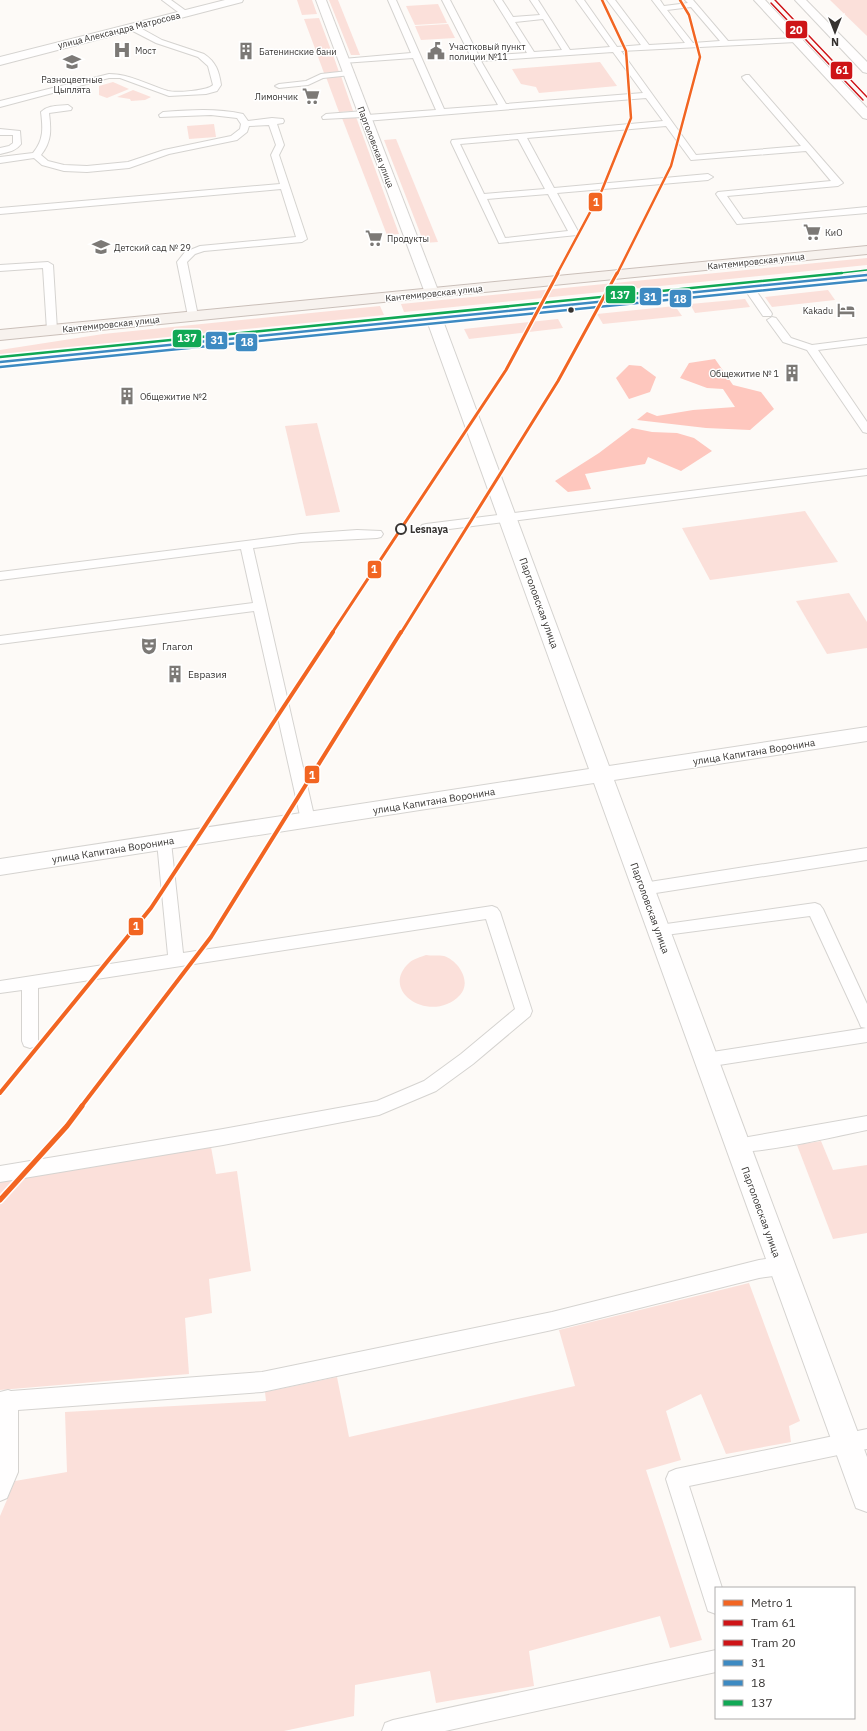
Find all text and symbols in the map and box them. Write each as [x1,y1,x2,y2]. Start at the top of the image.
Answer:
street label: улица Александра Матросова [57,9,181,51]
north arrow [815,12,855,52]
line badge: 20 [785,20,808,39]
text: 20 [789,23,803,37]
text: N [831,35,839,49]
hospital icon: Мост [112,40,132,60]
building icon: Батенинские бани [236,41,256,61]
public building icon: Участковый пункт полиции №11 [426,41,446,61]
place label: Участковый пункт полиции №11 [449,41,526,62]
place label: Мост [135,45,157,56]
place label: Батенинские бани [259,46,337,57]
school or university icon: Разноцветные Цыплята [62,52,82,72]
line badge: 61 [830,61,853,80]
text: 61 [835,63,849,77]
place label: Разноцветные Цыплята [41,74,103,95]
supermarket icon: Лимончик [301,86,321,106]
place label: Лимончик [255,91,298,102]
street label: Парголовская улица [355,105,397,189]
line badge: 1 [588,192,603,212]
text: 1 [593,195,600,209]
supermarket icon: КиО [802,222,822,242]
place label: КиО [825,227,843,238]
supermarket icon: Продукты [364,228,384,248]
place label: Продукты [387,233,429,244]
school or university icon: Детский сад № 29 [91,237,111,257]
place label: Детский сад № 29 [114,242,191,253]
street label: Кантемировская улица [707,250,805,272]
street label: Кантемировская улица [385,282,483,304]
line badge: 137 [605,285,636,304]
line badge: 31 [639,287,662,306]
text: 137 [610,288,630,302]
line badge: 18 [669,289,692,308]
text: 31 [643,290,657,304]
text: 18 [673,292,687,306]
hotel icon: Kakadu [836,300,856,320]
unlabelled marker [566,305,576,315]
place label: Kakadu [803,305,833,316]
street label: Кантемировская улица [62,313,160,335]
line badge: 137 [172,329,202,348]
text: 137 [177,331,197,345]
line badge: 31 [205,331,228,350]
text: 31 [210,333,224,347]
line badge: 18 [235,333,258,352]
text: 18 [240,335,254,349]
building icon: Общежитие № 1 [782,363,802,383]
place label: Общежитие № 1 [710,368,779,379]
building icon: Общежитие №2 [117,386,137,406]
place label: Общежитие №2 [140,391,207,402]
marker: Lesnaya [395,523,407,535]
place label: Lesnaya [410,523,449,536]
street label: Парголовская улица [517,556,562,651]
line badge: 1 [367,560,382,579]
text: 1 [371,562,378,576]
theatre icon: Глагол [139,636,159,656]
place label: Глагол [162,640,193,653]
building icon: Евразия [165,664,185,684]
place label: Евразия [188,668,227,681]
street label: улица Капитана Воронина [692,736,817,768]
line badge: 1 [304,765,320,784]
text: 1 [309,768,316,782]
street label: улица Капитана Воронина [372,785,497,817]
street label: улица Капитана Воронина [51,834,176,866]
street label: Парголовская улица [628,861,673,956]
line badge: 1 [128,917,144,936]
text: 1 [133,919,140,933]
street label: Парголовская улица [739,1165,784,1260]
legend [715,1587,855,1719]
text: Metro 1 [751,1595,793,1610]
text: Tram 61 [751,1615,796,1630]
text: Tram 20 [751,1635,796,1650]
text: 31 [751,1655,765,1670]
text: 18 [751,1675,765,1690]
text: 137 [751,1695,773,1710]

